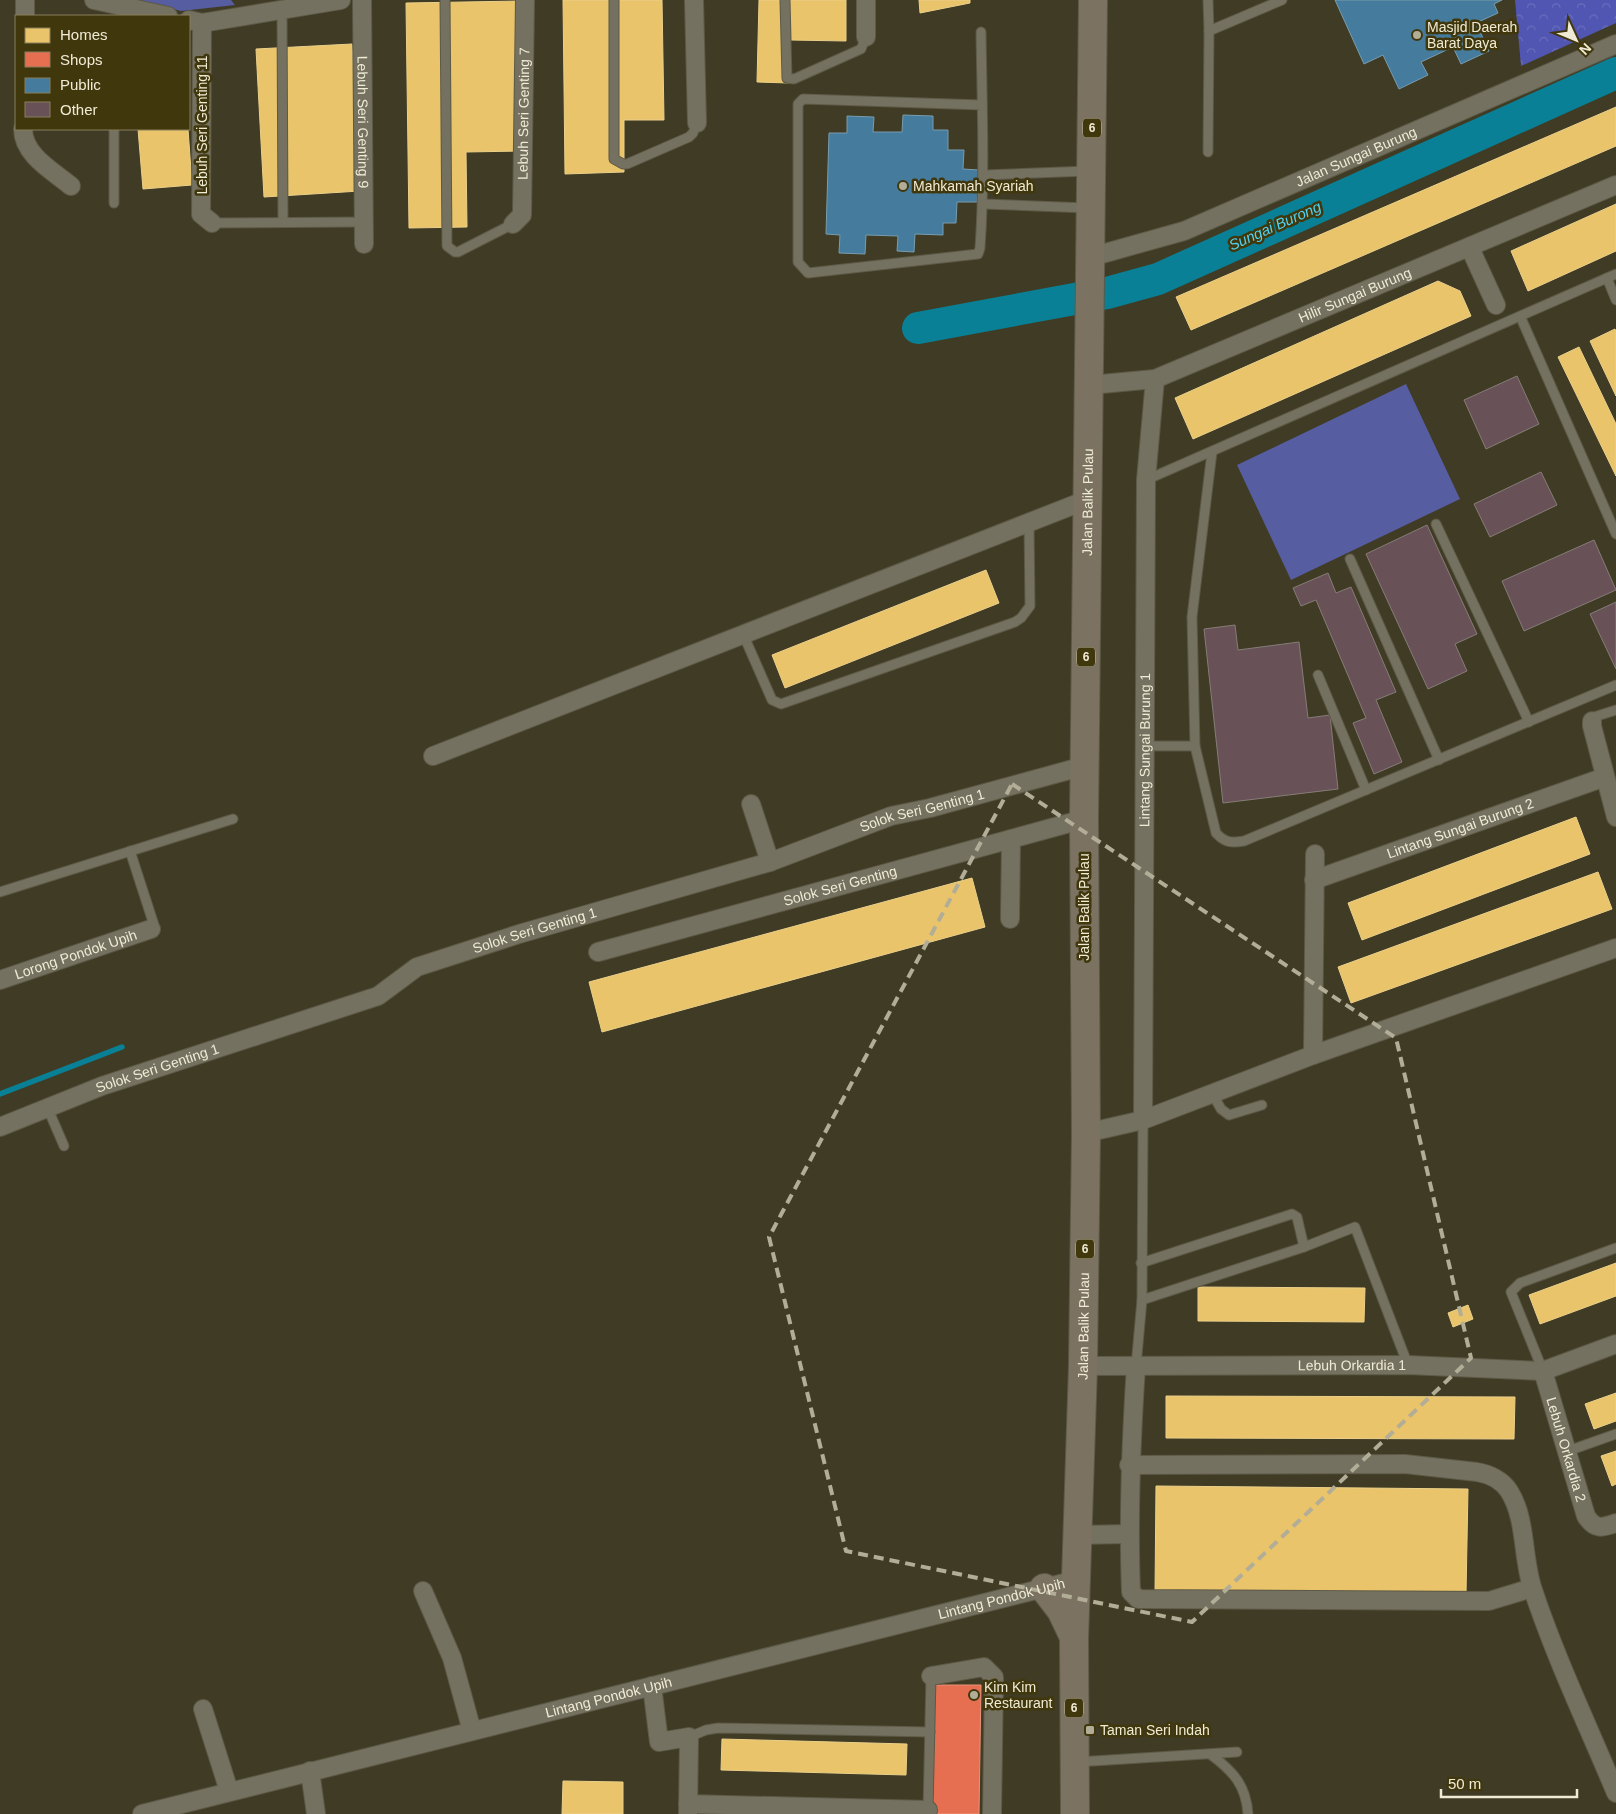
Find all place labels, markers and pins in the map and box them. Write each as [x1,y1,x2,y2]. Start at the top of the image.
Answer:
place label: Masjid Daerah Barat Daya [1427,19,1517,51]
marker: Masjid Daerah Barat Daya [1411,29,1423,41]
place label: Mahkamah Syariah [913,178,1034,194]
marker: Mahkamah Syariah [897,180,909,192]
place label: Kim Kim Restaurant [984,1679,1053,1711]
marker: Kim Kim Restaurant [968,1689,980,1701]
place label: Taman Seri Indah [1100,1722,1210,1738]
marker: Taman Seri Indah [1084,1724,1096,1736]

